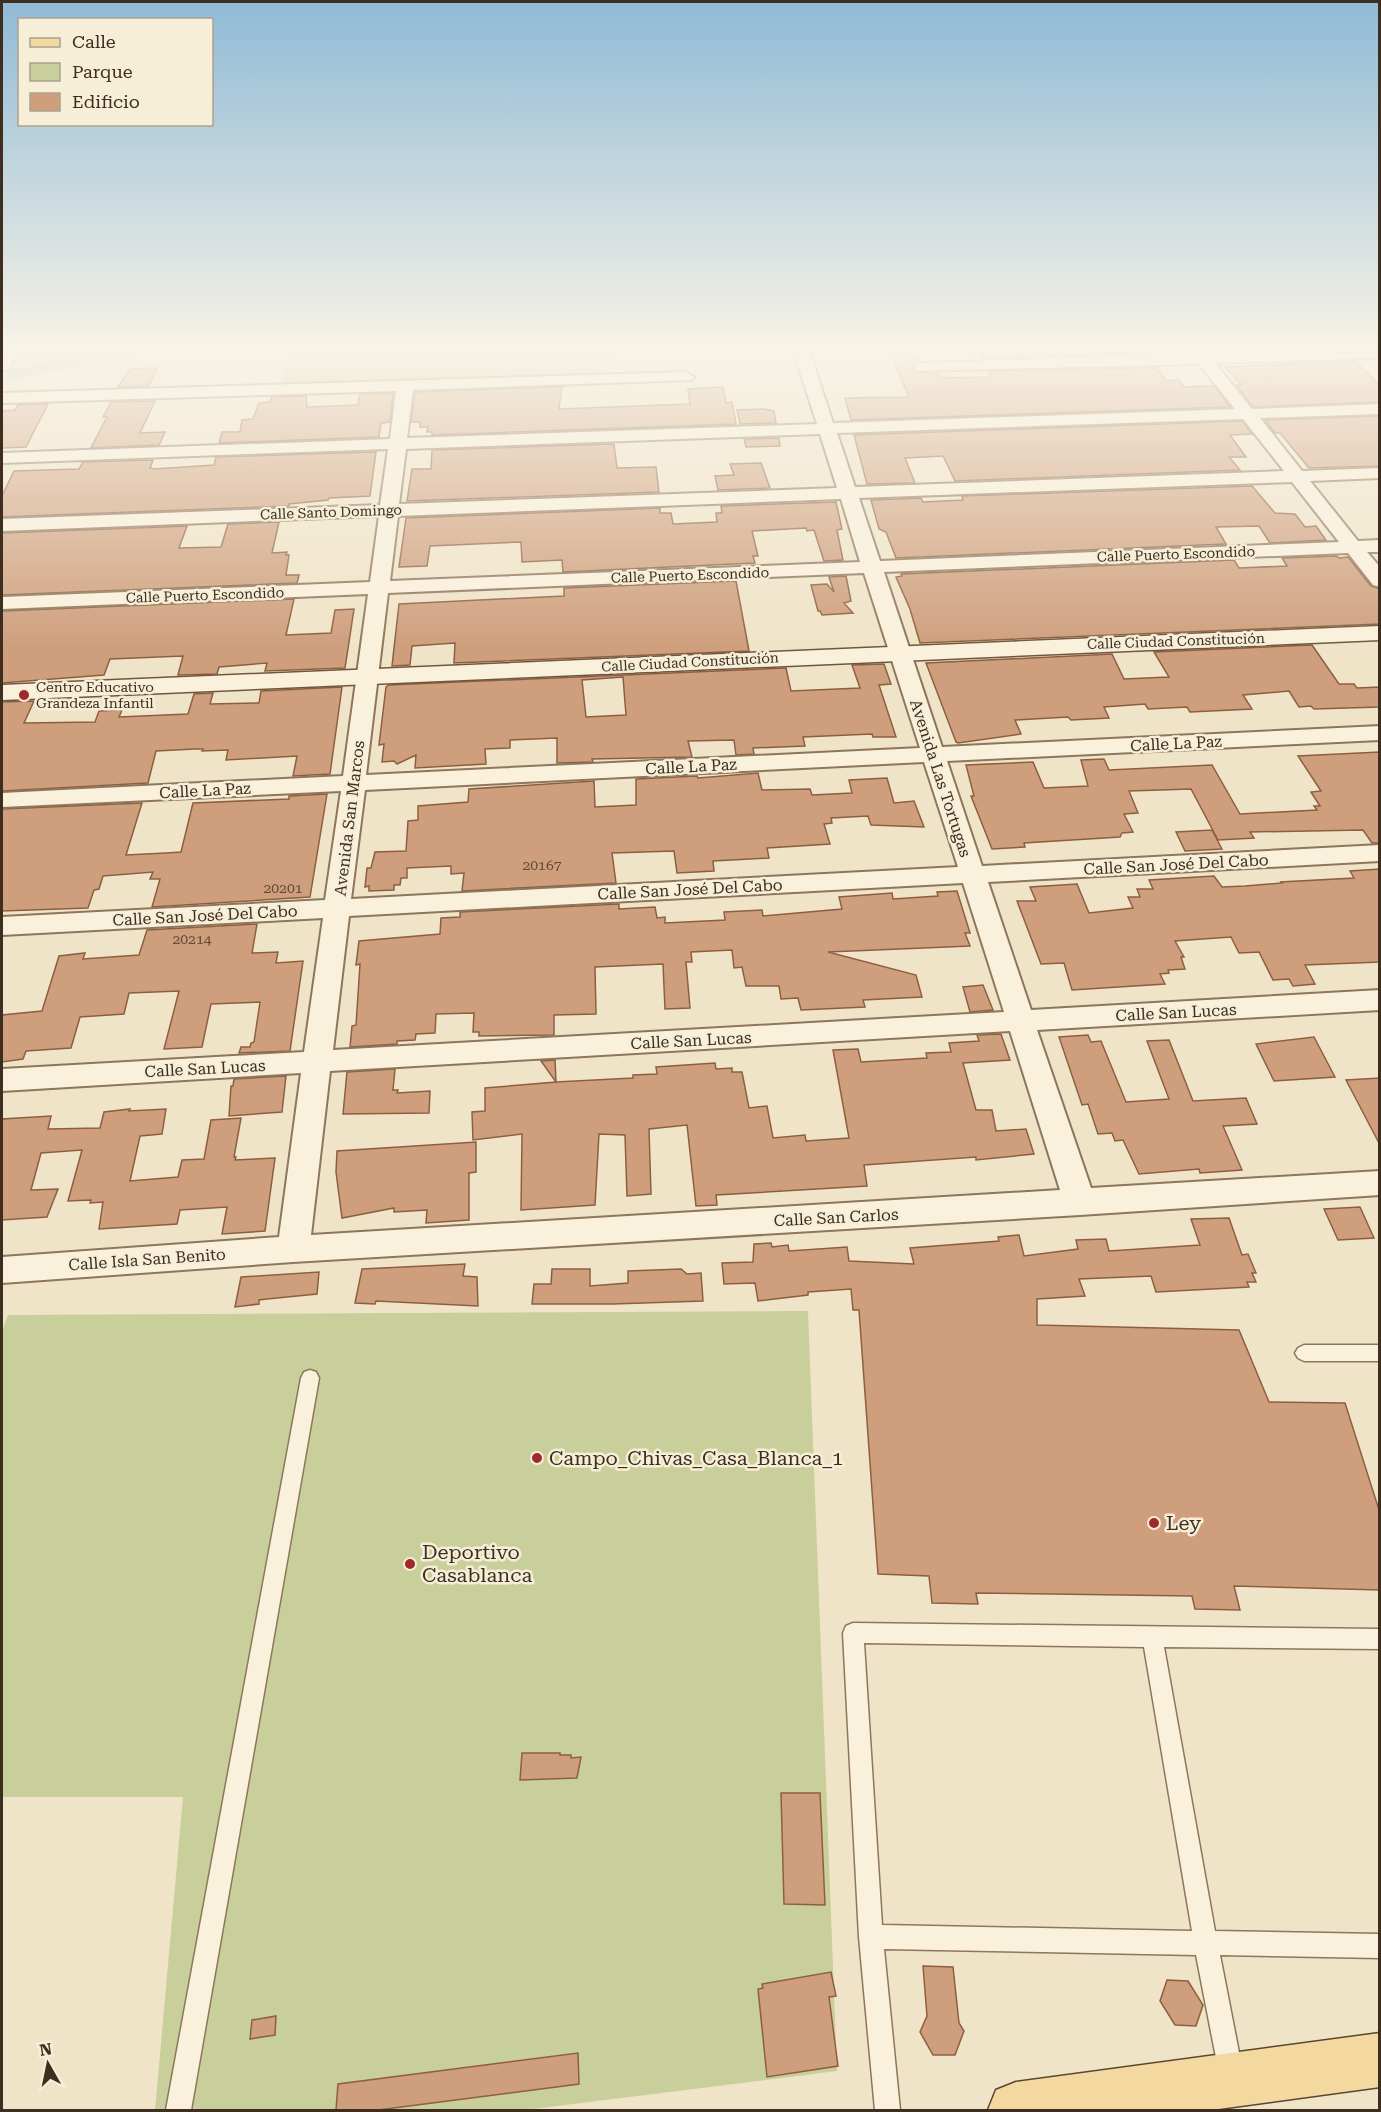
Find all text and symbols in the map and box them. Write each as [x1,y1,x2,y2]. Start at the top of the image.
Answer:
legend [18,18,213,126]
text: Calle [72,31,116,52]
text: Parque [72,61,133,82]
text: Edificio [72,91,140,112]
street label: Calle Santo Domingo [260,502,402,522]
street label: Calle Puerto Escondido [1097,543,1255,565]
street label: Calle Puerto Escondido [611,564,769,586]
street label: Calle Puerto Escondido [126,584,284,606]
street label: Calle Ciudad Constitución [1087,630,1265,652]
street label: Calle Ciudad Constitución [601,649,779,675]
place label: Centro Educativo Grandeza Infantil [36,679,154,711]
marker: Centro Educativo Grandeza Infantil [17,688,31,702]
street label: Avenida Las Tortugas [906,697,975,860]
street label: Calle La Paz [1130,732,1223,755]
street label: Avenida San Marcos [331,739,369,897]
street label: Calle La Paz [645,755,738,778]
street label: Calle La Paz [159,779,252,802]
street label: Calle San José Del Cabo [1083,850,1269,879]
house number: 20167 [522,857,562,873]
street label: Calle San José Del Cabo [597,875,783,904]
house number: 20201 [263,880,303,896]
street label: Calle San José Del Cabo [112,901,298,930]
house number: 20214 [172,931,212,947]
street label: Calle San Lucas [1115,1000,1237,1025]
street label: Calle San Lucas [630,1028,752,1053]
street label: Calle San Lucas [144,1056,266,1081]
street label: Calle San Carlos [773,1205,899,1230]
street label: Calle Isla San Benito [68,1245,227,1274]
place label: Campo_Chivas_Casa_Blanca_1 [549,1446,843,1470]
marker: Campo_Chivas_Casa_Blanca_1 [530,1451,544,1465]
place label: Ley [1166,1511,1201,1535]
marker: Ley [1147,1516,1161,1530]
place label: Deportivo Casablanca [422,1540,532,1587]
marker: Deportivo Casablanca [403,1557,417,1571]
north arrow [18,2034,78,2094]
text: N [38,2039,53,2060]

